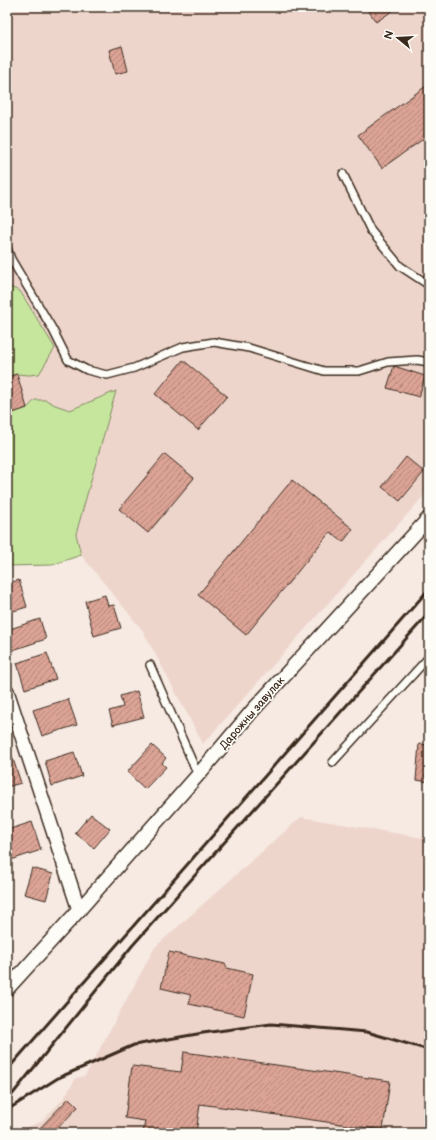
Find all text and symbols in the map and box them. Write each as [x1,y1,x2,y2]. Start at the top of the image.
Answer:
north arrow [378,18,418,58]
text: N [382,29,396,41]
street label: Дарожны завулак [217,674,287,752]

